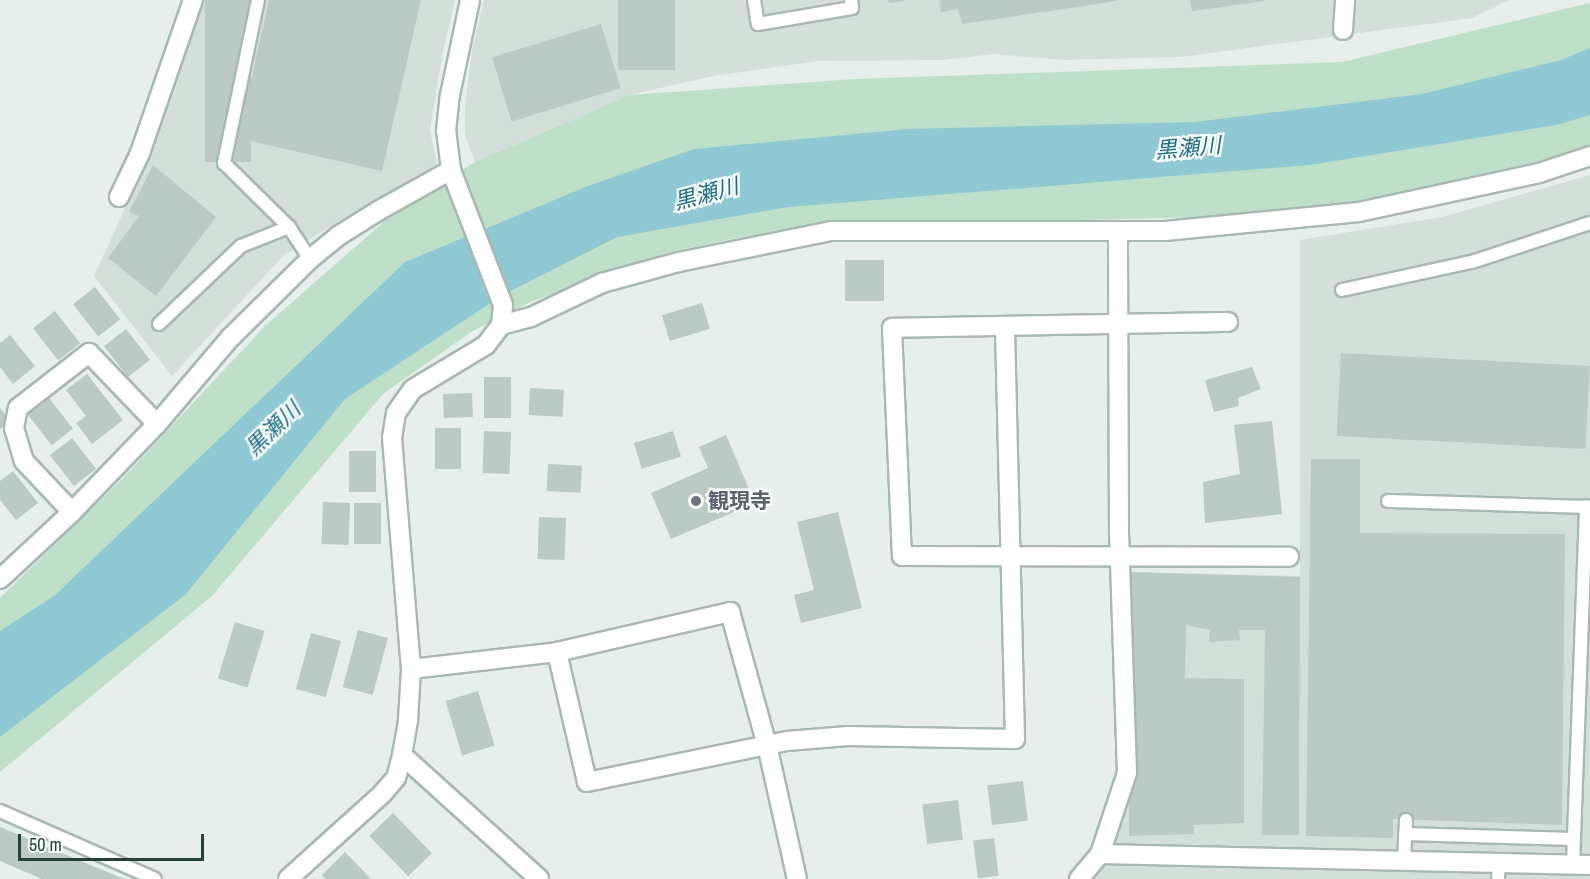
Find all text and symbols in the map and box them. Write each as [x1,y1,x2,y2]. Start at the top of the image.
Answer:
water label: 黒瀬川 [1154,132,1222,164]
water label: 黒瀬川 [671,173,741,215]
water label: 黒瀬川 [240,397,306,461]
place label: 観現寺 [708,488,771,514]
marker: 観現寺 [689,494,703,508]
scale bar [21,822,207,860]
text: 50 m [29,832,62,857]

